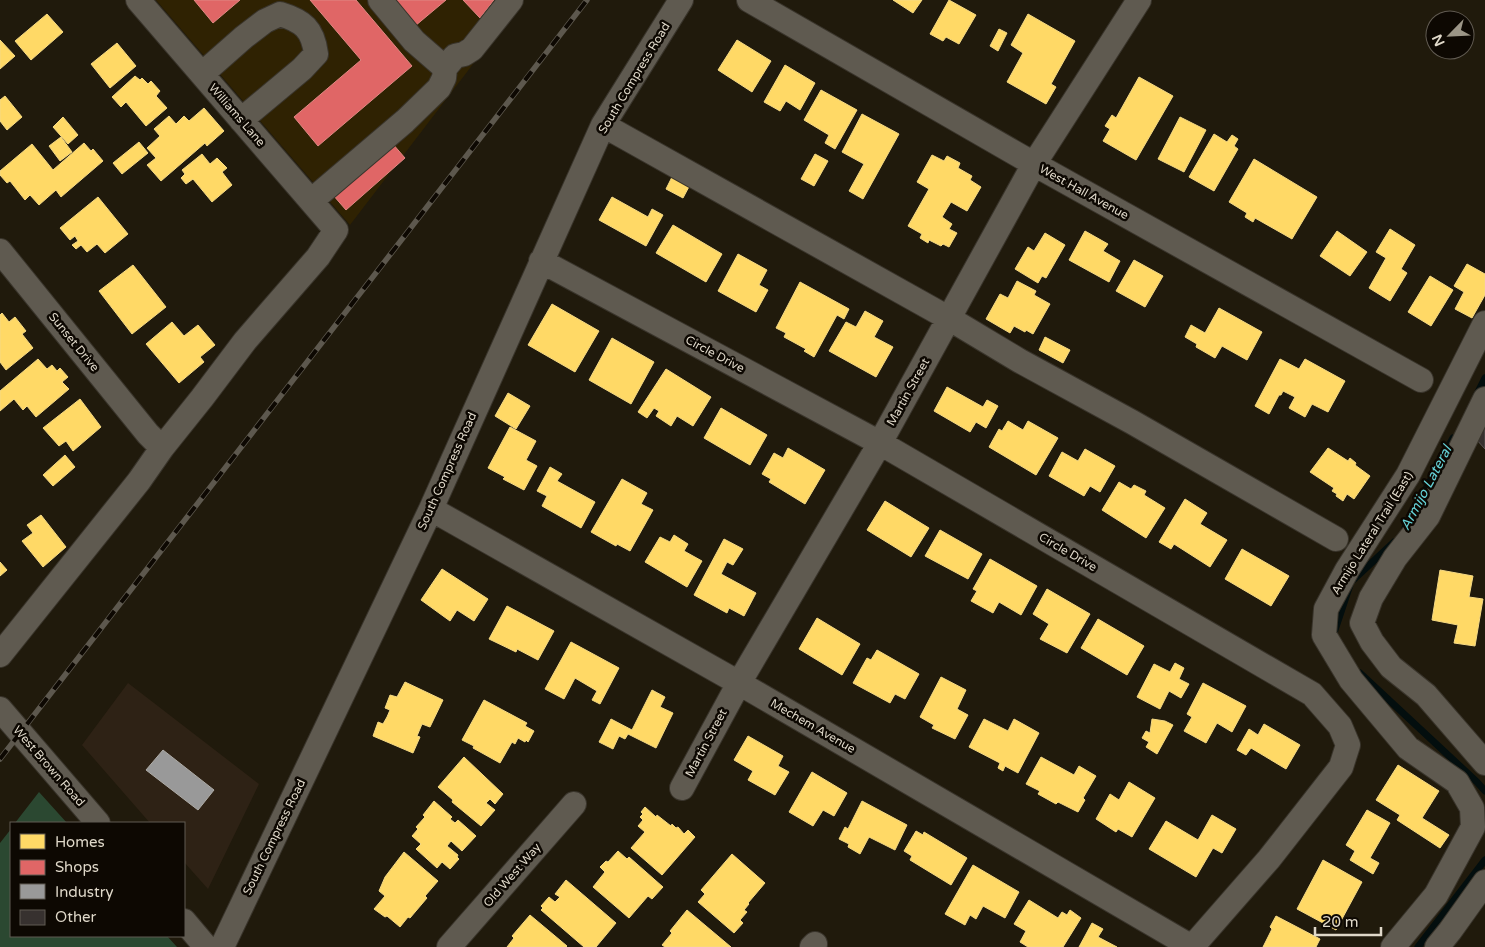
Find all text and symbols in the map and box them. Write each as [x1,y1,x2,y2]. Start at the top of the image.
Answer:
north arrow [1425,10,1475,60]
street label: South Compress Road [595,20,673,136]
text: N [1429,31,1449,49]
street label: Williams Lane [206,81,268,149]
street label: West Hall Avenue [1037,162,1131,222]
street label: Sunset Drive [46,310,102,374]
street label: Circle Drive [683,333,747,375]
street label: Martin Street [884,355,933,428]
street label: South Compress Road [415,410,479,532]
water label: Armijo Lateral [1397,441,1456,533]
street label: Armijo Lateral Trail (East) [1328,469,1416,597]
street label: Circle Drive [1037,530,1100,574]
street label: Mechem Avenue [768,696,858,756]
street label: Martin Street [682,706,730,780]
street label: West Brown Road [10,723,88,809]
street label: South Compress Road [240,777,308,897]
legend [10,822,185,937]
text: Homes [55,833,105,851]
street label: Old West Way [481,840,544,910]
text: Shops [55,858,99,876]
text: Industry [55,883,114,901]
scale bar [1315,904,1381,936]
text: Other [55,908,97,926]
text: 20 m [1322,913,1359,931]

